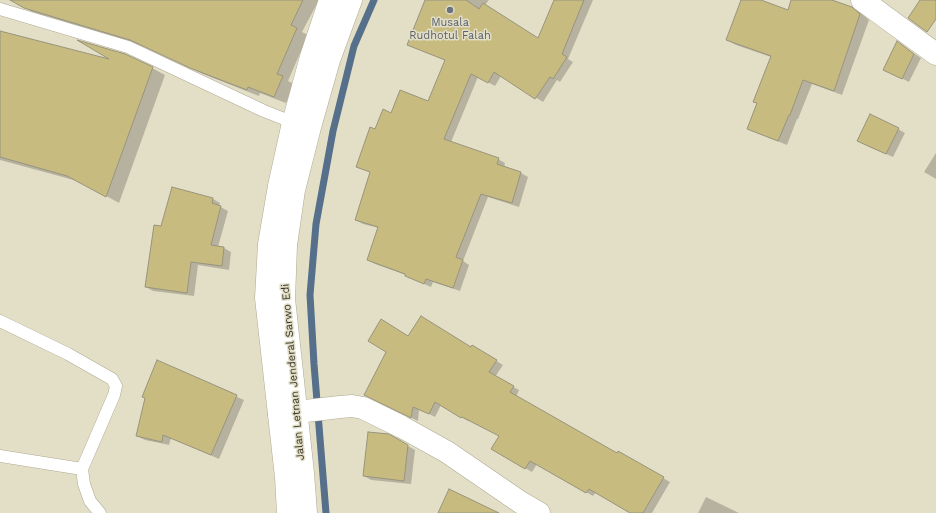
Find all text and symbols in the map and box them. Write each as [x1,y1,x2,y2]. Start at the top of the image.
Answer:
marker: Musala Rudhotul Falah [445,5,455,15]
place label: Musala Rudhotul Falah [409,16,491,42]
street label: Jalan Letnan Jenderal Sarwo Edi [279,283,307,461]

